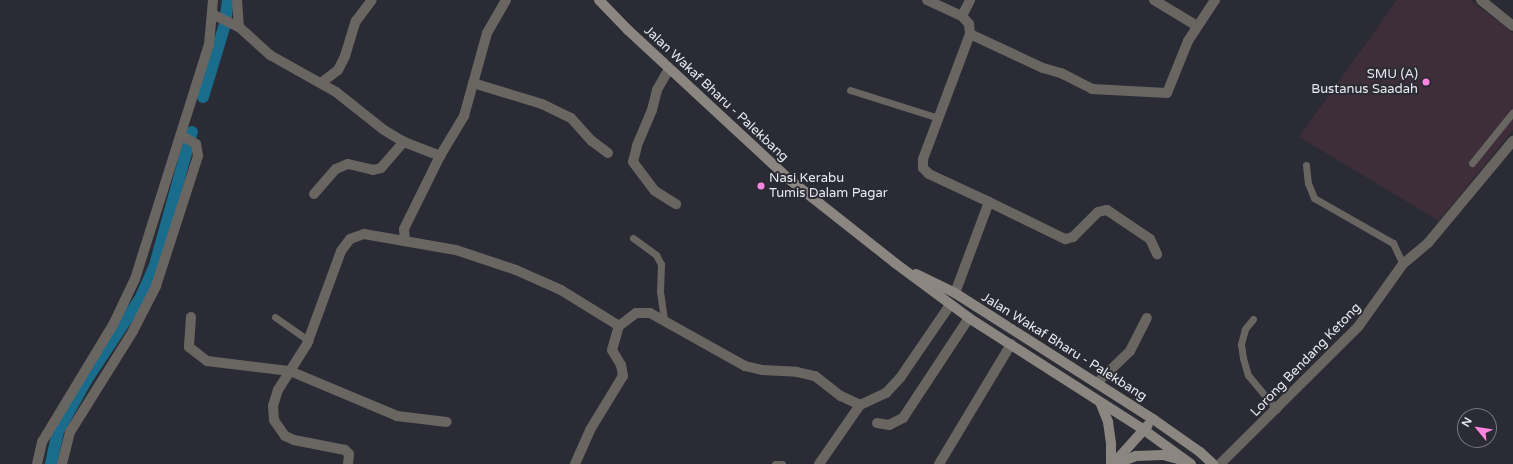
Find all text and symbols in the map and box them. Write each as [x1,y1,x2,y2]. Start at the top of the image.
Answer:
street label: Jalan Wakaf Bharu - Palekbang [641,23,791,165]
place label: SMU (A) Bustanus Saadah [1311,67,1418,98]
marker: SMU (A) Bustanus Saadah [1421,77,1431,87]
place label: Nasi Kerabu Tumis Dalam Pagar [769,171,888,202]
marker: Nasi Kerabu Tumis Dalam Pagar [756,181,766,191]
street label: Jalan Wakaf Bharu - Palekbang [979,290,1149,404]
street label: Lorong Bendang Ketong [1248,300,1364,420]
north arrow [1457,408,1497,448]
text: N [1459,415,1475,429]

